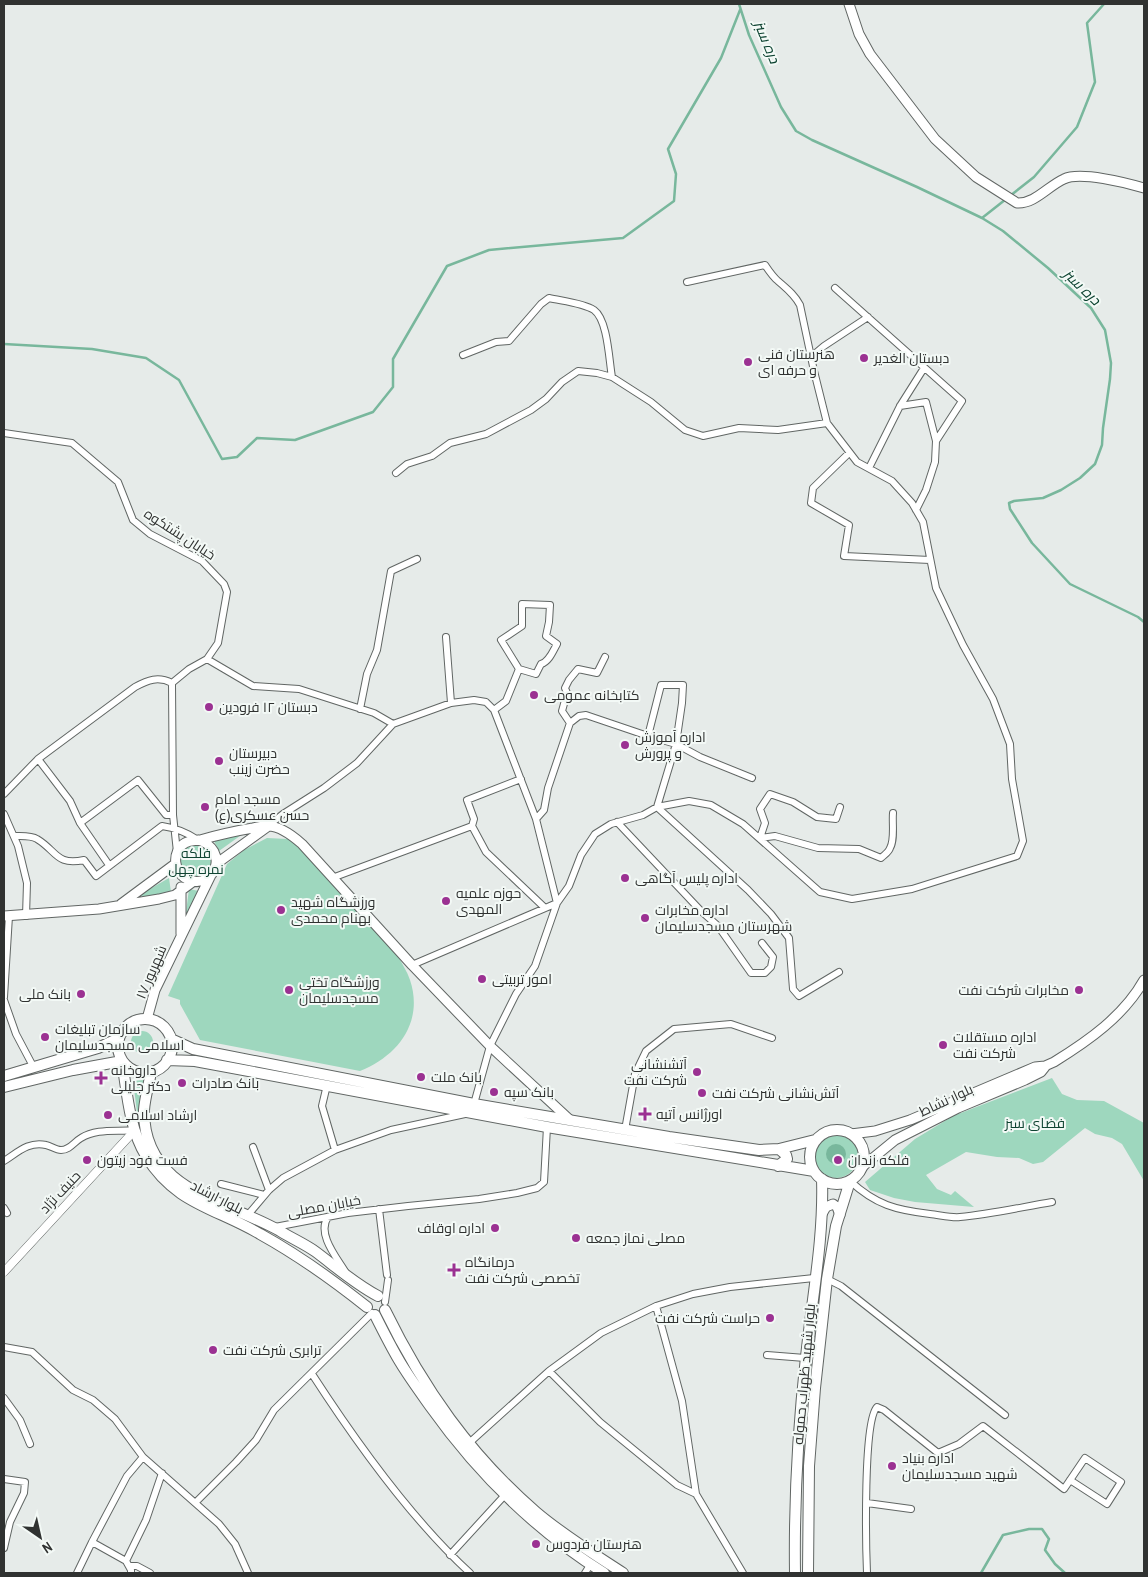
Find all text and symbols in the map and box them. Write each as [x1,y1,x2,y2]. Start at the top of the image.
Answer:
water label: دره سبز [749,15,786,67]
water label: دره سبز [1058,262,1106,310]
place label: هنرستان فنی و حرفه ای [758,345,835,379]
place label: دبستان الغدیر [873,349,949,367]
marker: دبستان الغدیر [858,352,870,364]
marker: هنرستان فنی و حرفه ای [742,356,754,368]
street label: خیابان پشتکوه [140,504,219,565]
place label: کتابخانه عمومی [544,686,640,704]
marker: کتابخانه عمومی [528,689,540,701]
place label: دبستان ۱۲ فرودین [219,698,318,716]
marker: دبستان ۱۲ فرودین [203,701,215,713]
place label: اداره آموزش و پرورش [635,728,706,763]
marker: اداره آموزش و پرورش [619,739,631,751]
place label: دبیرستان حضرت زینب [229,744,290,778]
marker: دبیرستان حضرت زینب [213,755,225,767]
place label: مسجد امام حسن عسکری(ع) [215,790,309,824]
marker: مسجد امام حسن عسکری(ع) [199,801,211,813]
park label: فلکه نمره چهل [168,844,224,879]
place label: اداره پلیس آگاهی [635,869,738,888]
marker: اداره پلیس آگاهی [619,872,631,884]
place label: حوزه علمیه المهدی [456,884,521,918]
place label: ورزشگاه شهید بهنام محمدی [291,893,375,928]
marker: حوزه علمیه المهدی [440,895,452,907]
place label: اداره مخابرات شهرستان مسجدسلیمان [655,901,792,935]
marker: ورزشگاه شهید بهنام محمدی [275,904,287,916]
marker: اداره مخابرات شهرستان مسجدسلیمان [639,912,651,924]
street label: ۱۷ شهریور [132,942,170,1002]
place label: امور تربیتی [492,970,552,988]
place label: ورزشگاه تختی مسجدسلیمان [299,973,380,1007]
marker: امور تربیتی [476,973,488,985]
place label: مخابرات شرکت نفت [958,981,1069,999]
marker: ورزشگاه تختی مسجدسلیمان [283,984,295,996]
marker: مخابرات شرکت نفت [1073,984,1085,996]
place label: بانک ملی [19,985,71,1003]
marker: بانک ملی [75,988,87,1000]
place label: سازمان تبلیغات اسلامی مسجدسلیمان [55,1020,184,1054]
place label: اداره مستقلات شرکت نفت [953,1028,1037,1062]
marker: سازمان تبلیغات اسلامی مسجدسلیمان [39,1031,51,1043]
marker: اداره مستقلات شرکت نفت [937,1039,949,1051]
place label: آتشنشانی شرکت نفت [624,1055,687,1089]
place label: داروخانه دکتر جلیلی [111,1061,171,1095]
marker: آتشنشانی شرکت نفت [691,1066,703,1078]
place label: بانک ملت [431,1068,482,1086]
marker: بانک ملت [415,1071,427,1083]
marker: داروخانه دکتر جلیلی [95,1072,107,1084]
place label: بانک صادرات [192,1074,259,1092]
marker: بانک صادرات [176,1077,188,1089]
street label: بلوار نشاط [916,1080,976,1120]
place label: بانک سپه [504,1083,554,1102]
place label: آتش‌نشانی شرکت نفت [712,1084,839,1102]
marker: بانک سپه [488,1086,500,1098]
marker: آتش‌نشانی شرکت نفت [696,1087,708,1099]
place label: اورژانس آتیه [656,1105,723,1123]
place label: ارشاد اسلامی [118,1106,197,1124]
marker: اورژانس آتیه [638,1107,652,1121]
marker: ارشاد اسلامی [102,1109,114,1121]
park label: فضای سبز [1004,1114,1065,1132]
place label: فست فود زیتون [97,1151,188,1169]
place label: فلکه زندان [848,1151,909,1169]
marker: فست فود زیتون [81,1154,93,1166]
marker: فلکه زندان [832,1154,844,1166]
street label: حنیف نژاد [36,1167,84,1217]
street label: بلوار ارشاد [188,1176,246,1218]
street label: خیابان مصلی [286,1191,362,1221]
place label: اداره اوقاف [417,1219,485,1237]
marker: اداره اوقاف [489,1222,501,1234]
place label: مصلی نماز جمعه [586,1229,685,1247]
marker: مصلی نماز جمعه [570,1232,582,1244]
place label: درمانگاه تخصصی شرکت نفت [465,1253,580,1287]
marker: درمانگاه تخصصی شرکت نفت [447,1263,461,1277]
street label: بلوار شهید ظهراب حموله [789,1303,819,1445]
place label: حراست شرکت نفت [655,1309,760,1327]
marker: حراست شرکت نفت [764,1312,776,1324]
place label: ترابری شرکت نفت [223,1341,322,1359]
marker: ترابری شرکت نفت [207,1344,219,1356]
place label: اداره بنیاد شهید مسجدسلیمان [902,1449,1017,1483]
marker: اداره بنیاد شهید مسجدسلیمان [886,1460,898,1472]
north arrow [15,1512,65,1562]
place label: هنرستان فردوس [546,1535,642,1553]
text: N [39,1538,56,1558]
marker: هنرستان فردوس [530,1538,542,1550]

